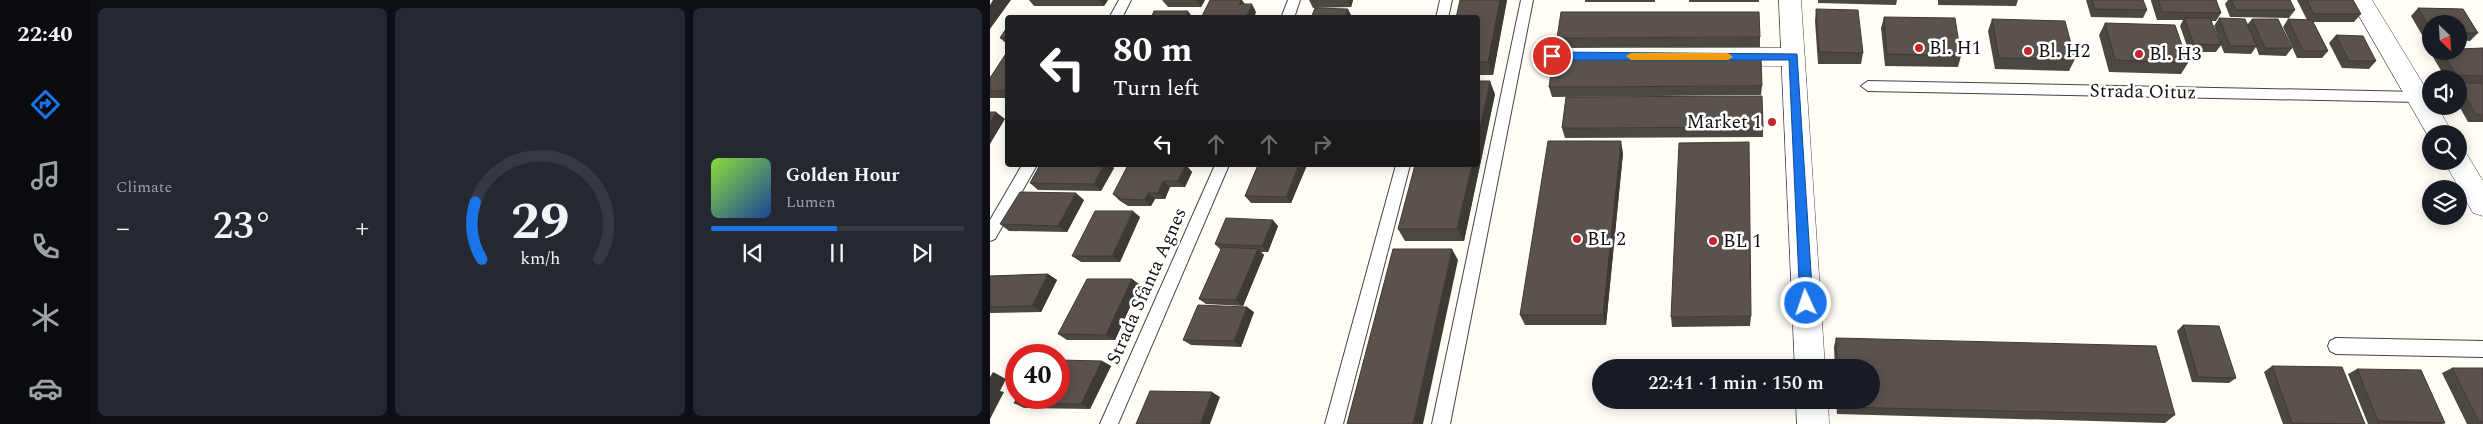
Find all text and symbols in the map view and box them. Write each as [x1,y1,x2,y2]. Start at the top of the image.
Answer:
north arrow [2422,15,2468,60]
map controls [2422,15,2467,225]
text: 22:40 [17,18,73,51]
text: 80 m [1113,24,1193,77]
place label: Bl. H1 [1929,34,1981,63]
icon: left [1030,35,1095,100]
pin [1531,35,1573,77]
place label: Bl. H2 [2038,37,2090,66]
place label: Bl. H3 [2149,40,2202,69]
icon: arrive [1538,42,1566,70]
marker: Bl. H1 [1913,42,1925,54]
marker: Bl. H2 [2022,45,2034,57]
marker: Bl. H3 [2133,48,2145,60]
button: sound [2422,70,2467,115]
text: Turn left [1113,72,1199,105]
street label: Strada Oituz [2089,77,2197,107]
icon: directions [28,87,63,122]
place label: Market 1 [1687,108,1762,137]
marker: Market 1 [1766,116,1778,128]
button: search [2422,125,2467,170]
icon: left [1149,130,1177,158]
icon: ahead [1202,130,1230,158]
icon: ahead [1255,130,1283,158]
icon: right [1308,130,1336,158]
icon: music [28,158,63,193]
text: Golden Hour [786,161,899,190]
text: Climate [116,175,172,199]
button: layers [2422,180,2467,225]
text: 29 [511,183,569,262]
text: Lumen [786,190,836,214]
text: 23° [213,198,273,256]
street label: Strada Sfânta Agnes [1099,203,1195,369]
text: − [116,207,130,250]
text: + [355,207,369,250]
place label: BL 2 [1587,225,1626,254]
place label: BL 1 [1723,227,1762,256]
icon: phone [28,229,63,264]
marker: BL 2 [1571,233,1583,245]
marker: BL 1 [1707,235,1719,247]
icon: previous [739,239,767,267]
icon: pause [823,239,851,267]
icon: next [908,239,936,267]
text: km/h [520,245,560,272]
position arrow [1779,276,1831,328]
icon: climate [28,300,63,335]
speed limit sign: 40 [1005,344,1070,409]
text: 22:41 · 1 min · 150 m [1648,369,1824,398]
icon: car [28,371,63,406]

